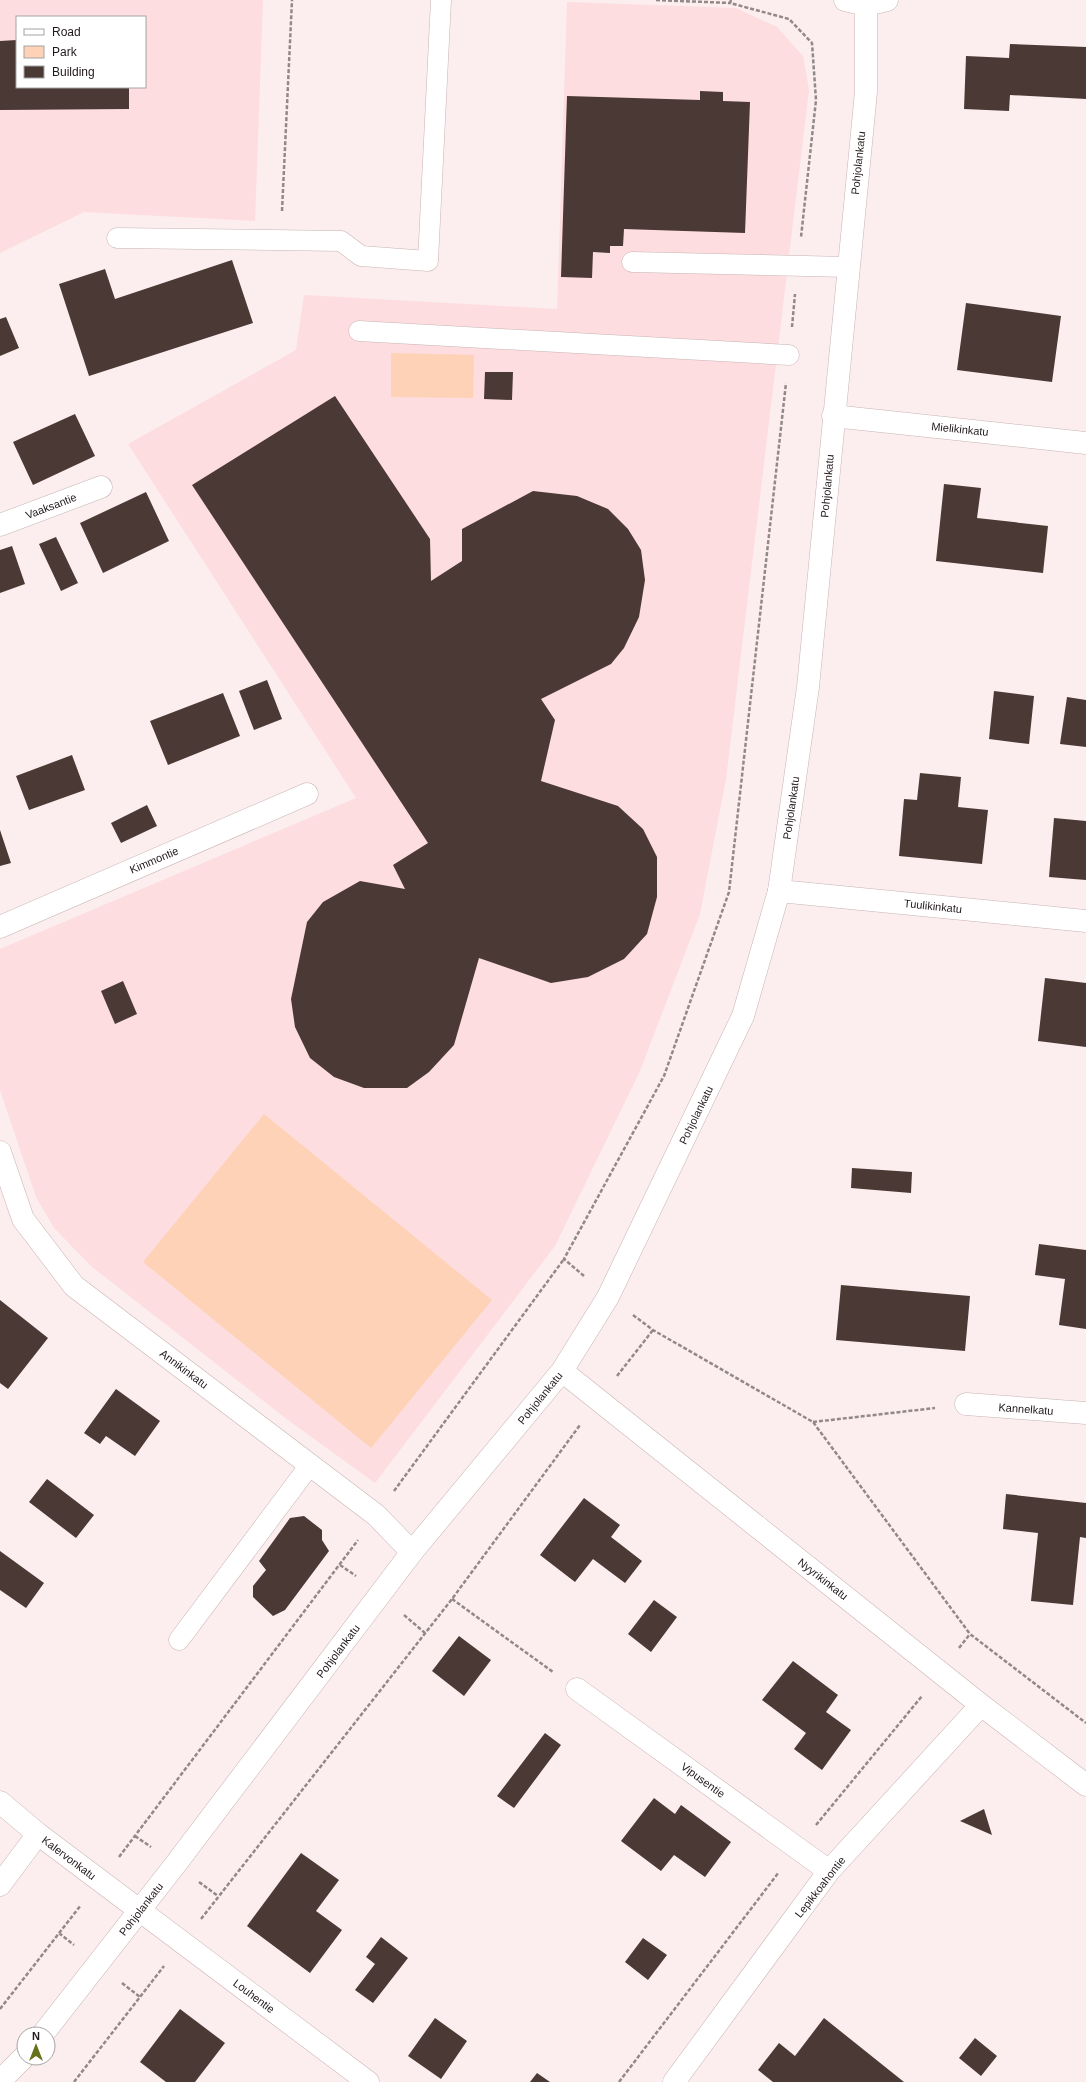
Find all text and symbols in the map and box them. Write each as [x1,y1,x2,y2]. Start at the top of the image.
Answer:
legend [16,16,146,88]
text: Road [52,25,81,39]
text: Park [52,45,78,59]
text: Building [52,65,95,79]
street label: Pohjolankatu [849,131,867,195]
street label: Mielikinkatu [931,420,989,438]
street label: Pohjolankatu [818,454,836,518]
street label: Vaaksantie [24,491,78,521]
street label: Pohjolankatu [781,776,801,840]
street label: Kimmontie [128,844,180,876]
street label: Tuulikinkatu [903,897,963,915]
street label: Pohjolankatu [677,1084,715,1146]
street label: Annikinkatu [158,1347,210,1391]
street label: Pohjolankatu [515,1370,565,1426]
street label: Kannelkatu [998,1401,1054,1417]
street label: Nyyrikinkatu [796,1556,850,1602]
street label: Pohjolankatu [314,1622,362,1680]
street label: Vipusentie [679,1760,727,1800]
street label: Kalervonkatu [40,1834,98,1882]
street label: Lepikkoahontie [792,1854,848,1920]
street label: Pohjolankatu [117,1880,165,1938]
street label: Louhentie [231,1977,277,2015]
north arrow [16,2026,56,2066]
text: N [32,2030,40,2042]

